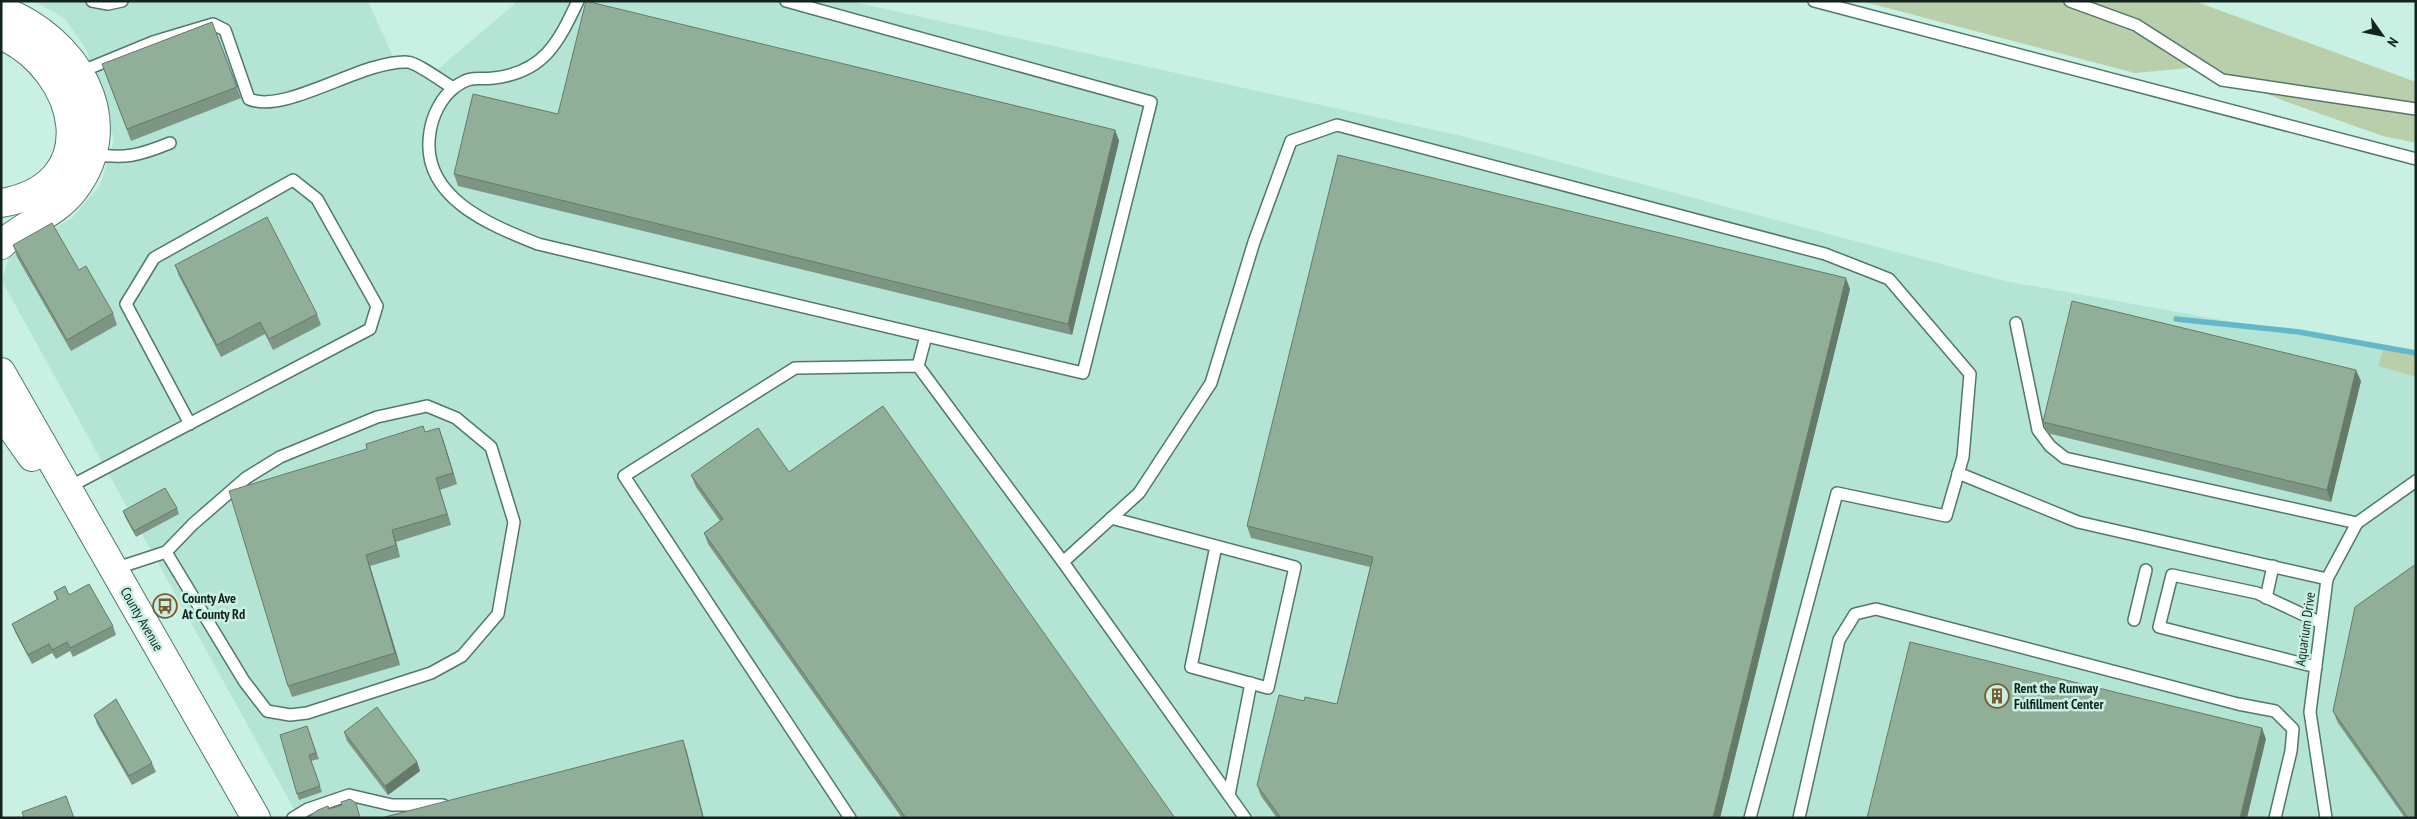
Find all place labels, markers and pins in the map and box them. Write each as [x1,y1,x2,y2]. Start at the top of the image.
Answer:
place label: County Ave At County Rd [181,589,245,623]
bus stop icon: County Ave At County Rd [152,593,178,619]
place label: Rent the Runway Fulfillment Center [2014,679,2104,713]
building icon: Rent the Runway Fulfillment Center [1984,683,2010,709]

